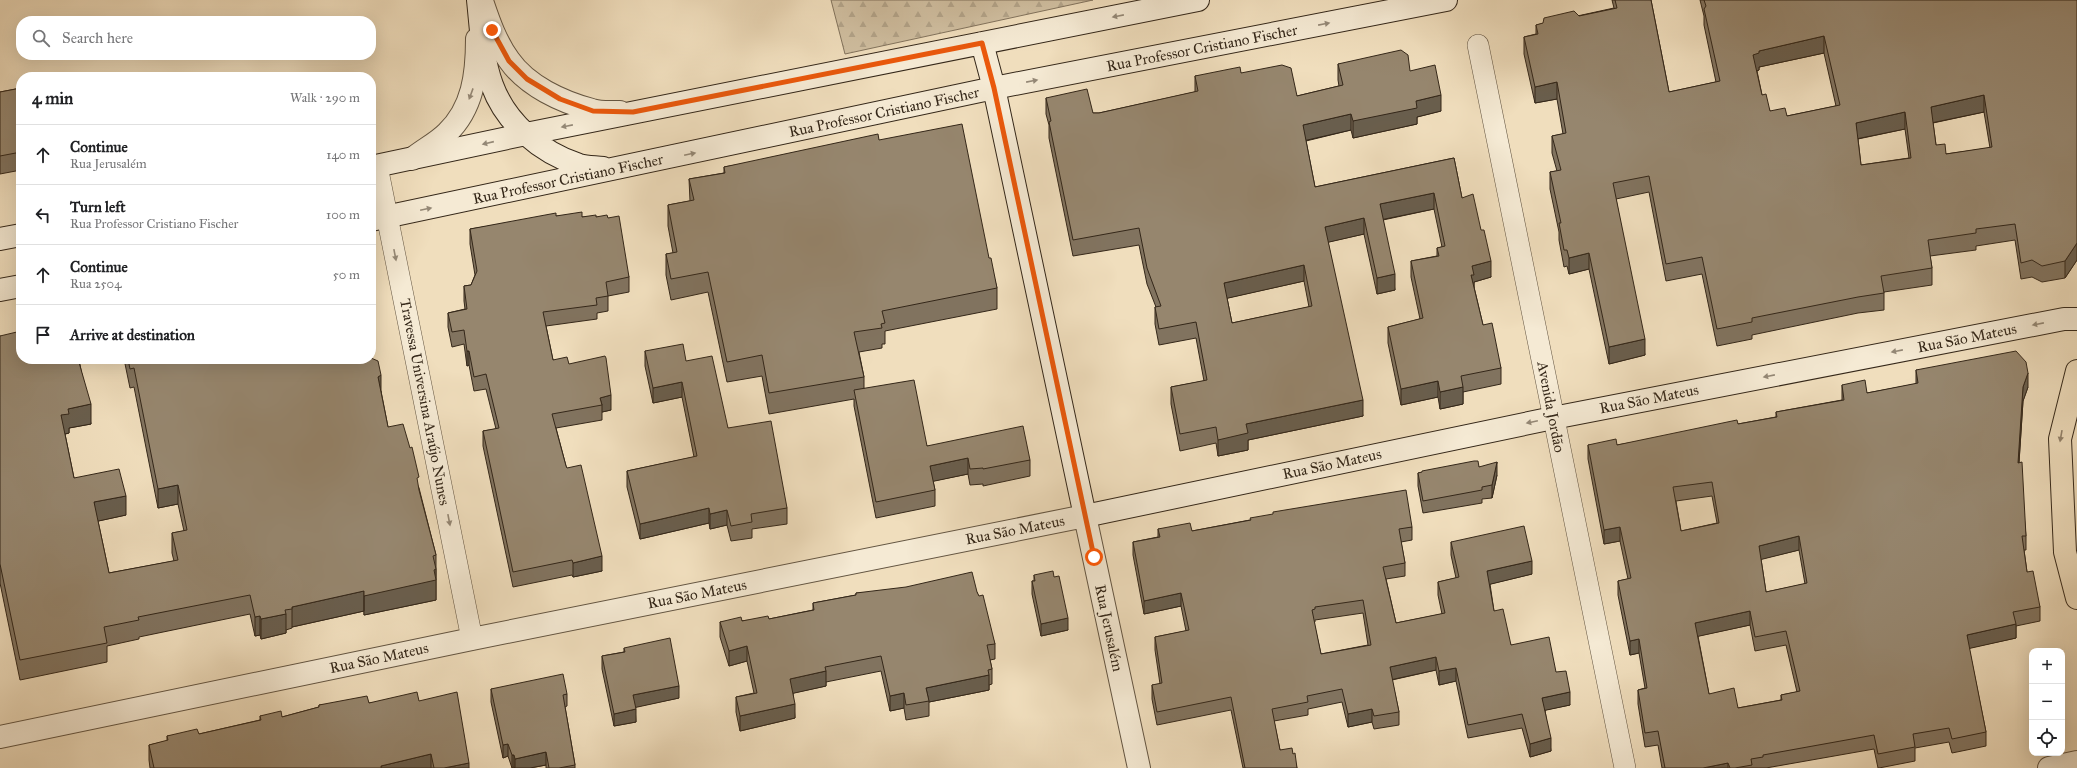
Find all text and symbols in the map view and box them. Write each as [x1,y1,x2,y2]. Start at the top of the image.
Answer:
one-way arrow [1112,13,1124,19]
search box [16,16,376,60]
one-way arrow [1318,20,1331,26]
route end [483,21,501,39]
street label: Rua Professor Cristiano Fischer [1105,21,1299,75]
icon: search [30,27,52,49]
text: Search here [62,29,133,47]
one-way arrow [1026,78,1038,84]
street label: Rua Professor Cristiano Fischer [787,83,981,141]
text: 4 min [32,88,73,109]
one-way arrow [467,89,473,101]
text: Walk · 290 m [290,90,360,106]
one-way arrow [561,123,573,129]
text: Continue [70,138,128,156]
one-way arrow [481,140,494,146]
icon: ahead [32,144,54,166]
text: 140 m [326,147,360,163]
street label: Rua Professor Cristiano Fischer [471,150,665,208]
one-way arrow [684,150,696,156]
text: Rua Jerusalém [70,156,147,172]
text: Turn left [70,198,126,216]
icon: left [32,204,54,226]
one-way arrow [420,206,432,212]
text: 100 m [326,207,360,223]
text: Rua Professor Cristiano Fischer [70,216,238,232]
one-way arrow [393,249,399,262]
text: Continue [70,258,128,276]
icon: ahead [32,264,54,286]
text: 50 m [333,267,360,283]
text: Rua 2504 [70,276,121,292]
street label: Travessa Universina Araújo Nunes [396,297,454,507]
street label: Rua São Mateus [1916,320,2018,356]
one-way arrow [2032,321,2045,327]
icon: arrive [32,324,54,346]
text: Arrive at destination [70,326,195,344]
one-way arrow [1891,349,1903,355]
street label: Avenida Jordão [1532,359,1569,455]
one-way arrow [1763,373,1776,379]
street label: Rua São Mateus [1598,381,1700,417]
one-way arrow [1526,420,1538,426]
one-way arrow [2058,430,2064,442]
street label: Rua São Mateus [1281,445,1383,483]
street label: Rua São Mateus [964,512,1066,548]
one-way arrow [446,514,452,526]
route start [1085,548,1103,566]
street label: Rua São Mateus [646,576,748,612]
street label: Rua Jerusalém [1090,583,1127,674]
street label: Rua São Mateus [328,639,430,677]
map controls [2029,648,2065,756]
button: + [2029,648,2065,684]
button: − [2029,684,2065,720]
button: locate [2029,720,2065,756]

